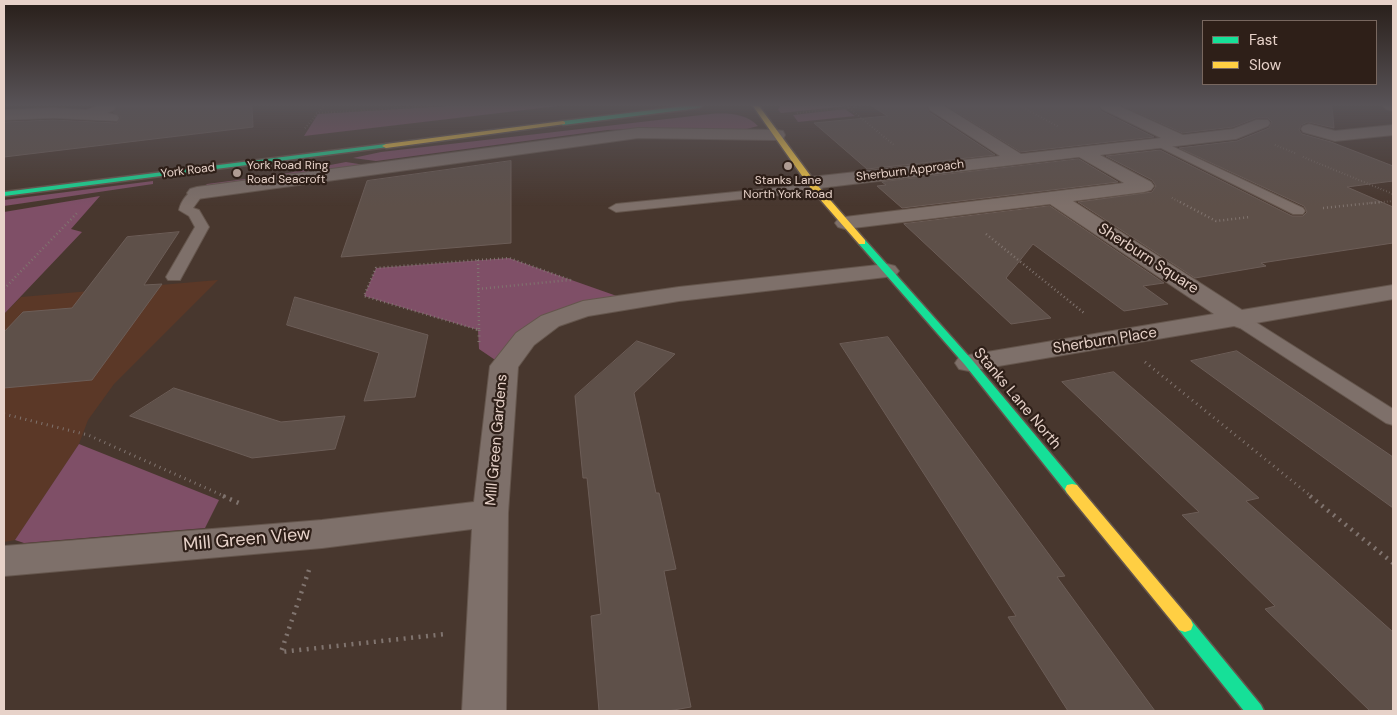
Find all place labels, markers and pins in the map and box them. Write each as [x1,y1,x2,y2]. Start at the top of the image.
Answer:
place label: York Road Ring Road Seacroft [247,159,328,187]
marker: Stanks Lane North York Road [782,160,794,172]
marker: York Road Ring Road Seacroft [231,167,243,179]
place label: Stanks Lane North York Road [743,174,833,202]

